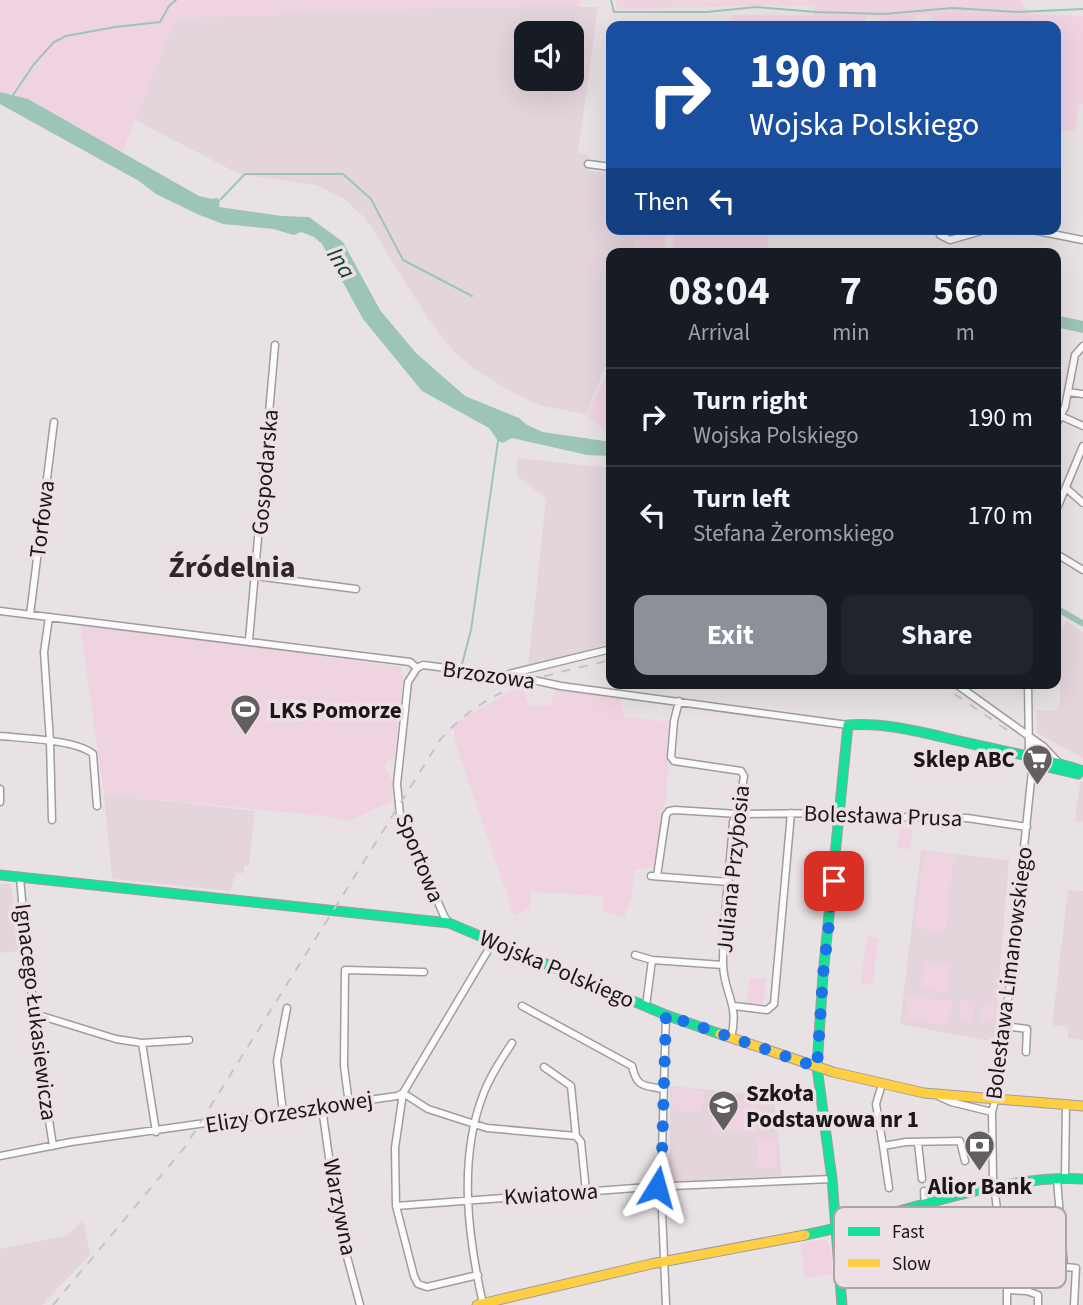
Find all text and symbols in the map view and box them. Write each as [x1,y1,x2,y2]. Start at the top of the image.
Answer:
map controls [514,21,584,91]
button: sound [514,21,584,91]
text: 190 m [749,37,878,107]
icon: right [634,49,725,140]
text: Wojska Polskiego [749,102,979,148]
icon: left [703,182,741,220]
text: Then [634,183,689,220]
water label: Ina [318,240,364,286]
text: 08:04 [668,261,770,321]
text: 7 [840,261,862,321]
text: 560 [932,261,999,321]
text: Arrival [688,316,750,349]
text: min [832,316,870,349]
text: m [956,316,975,349]
text: Turn right [693,382,808,419]
icon: right [634,398,672,436]
text: 190 m [967,399,1033,436]
street label: Gospodarska [243,408,287,536]
text: Wojska Polskiego [693,419,859,452]
street label: Torfowa [21,478,63,560]
text: Turn left [693,480,790,517]
icon: left [634,496,672,534]
text: 170 m [967,497,1033,534]
text: Stefana Żeromskiego [693,517,894,550]
district label: Źródelnia [168,546,296,589]
button: Exit [634,595,827,675]
button: Share [841,595,1033,675]
street label: Brzozowa [441,652,537,698]
sports icon: LKS Pomorze [229,693,263,737]
place label: LKS Pomorze [269,694,402,727]
supermarket icon: Sklep ABC [1021,742,1055,786]
place label: Sklep ABC [913,743,1015,776]
street label: Juliana Przybosia [708,783,758,955]
street label: Bolesława Prusa [803,797,963,835]
street label: Sportowa [387,809,453,907]
street label: Bolesława Limanowskiego [977,845,1041,1101]
pin [804,851,864,911]
icon: arrive [815,862,853,900]
street label: Ignacego Łukasiewicza [6,902,66,1122]
street label: Wojska Polskiego [474,921,640,1017]
place label: Szkoła Podstawowa nr 1 [746,1077,919,1136]
street label: Elizy Orzeszkowej [203,1082,375,1142]
school or university icon: Szkoła Podstawowa nr 1 [706,1089,740,1133]
bank icon: Alior Bank [963,1128,997,1172]
position arrow [620,1150,694,1224]
street label: Warzywna [314,1156,366,1258]
place label: Alior Bank [927,1170,1033,1203]
street label: Kwiatowa [503,1174,599,1214]
legend [834,1207,1066,1288]
text: Fast [892,1219,925,1246]
text: Slow [892,1251,931,1278]

